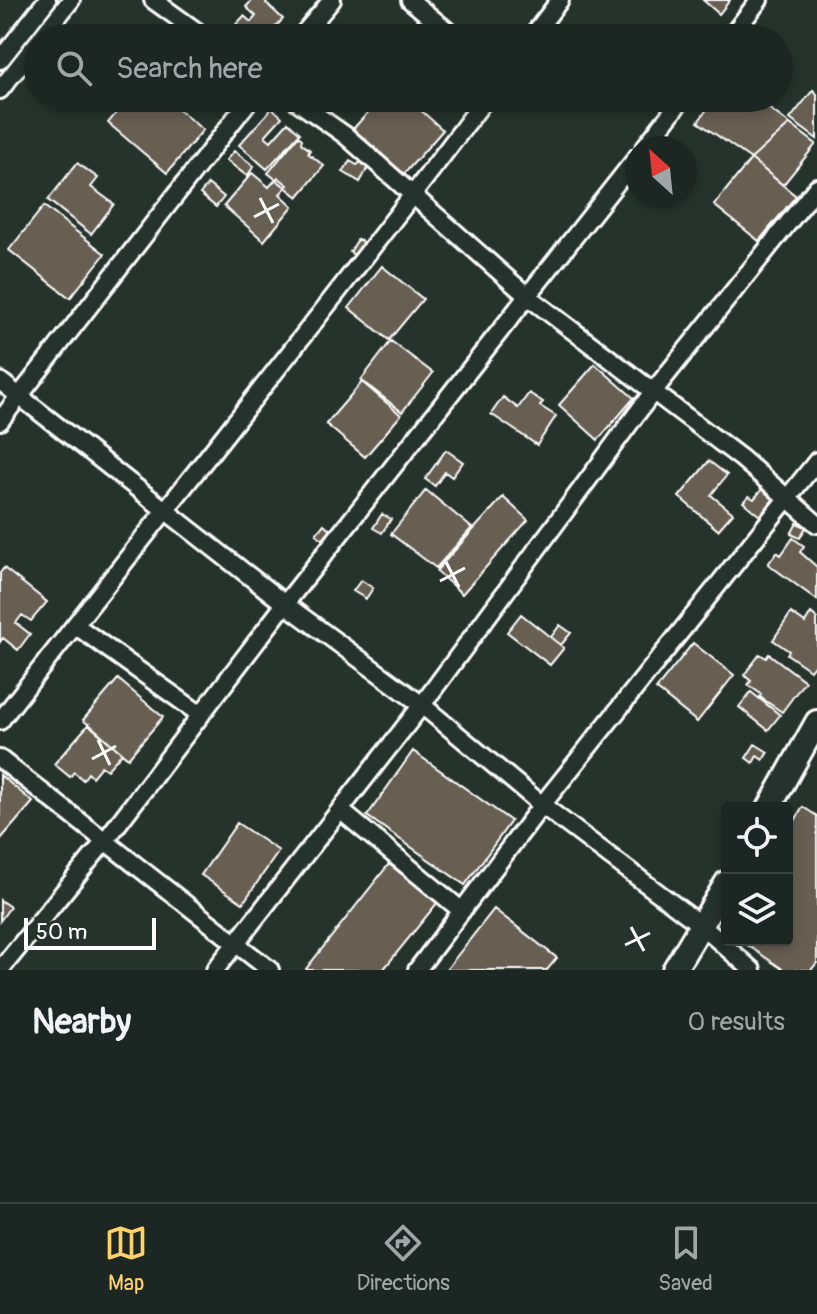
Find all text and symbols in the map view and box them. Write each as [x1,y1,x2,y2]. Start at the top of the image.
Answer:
search box [24,24,793,112]
icon: search [52,46,96,90]
text: Search here [116,50,263,87]
north arrow [625,136,697,208]
map controls [721,802,793,946]
button: locate [721,802,793,874]
button: layers [721,874,793,946]
scale bar [24,914,156,950]
text: 50 m [36,918,87,946]
text: Nearby [32,1001,131,1044]
text: 0 results [688,1006,785,1038]
tab: Map [104,1221,148,1297]
tab: Directions [357,1221,450,1297]
tab: Saved [658,1221,713,1297]

